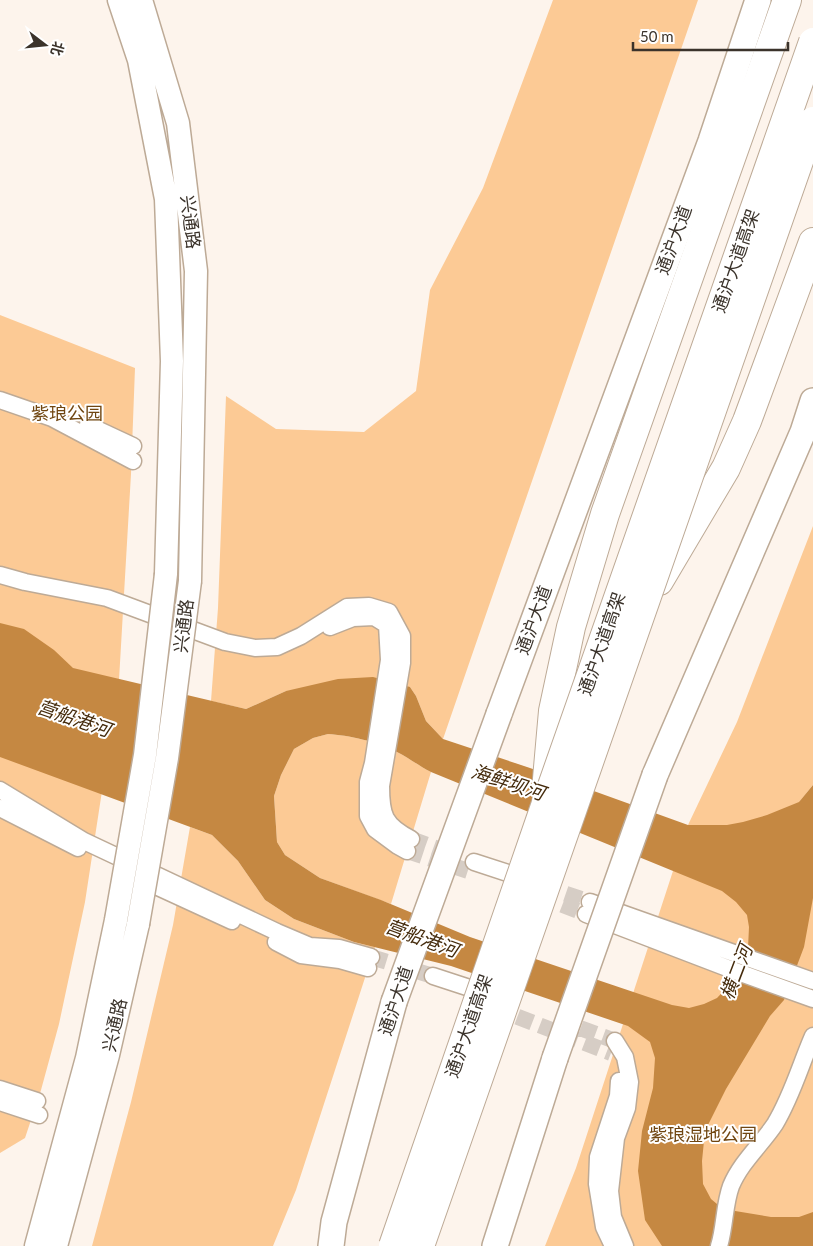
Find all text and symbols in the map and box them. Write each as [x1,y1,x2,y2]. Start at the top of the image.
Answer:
north arrow [20,20,70,70]
scale bar [633,20,788,52]
text: 50 m [640,27,674,45]
text: 北 [48,40,68,58]
street label: 兴通路 [177,194,205,250]
street label: 通沪大道 [650,202,696,277]
street label: 通沪大道高架 [707,206,763,315]
park label: 紫琅公园 [31,402,103,424]
street label: 通沪大道 [510,582,556,657]
street label: 通沪大道高架 [573,589,629,698]
street label: 兴通路 [169,598,197,654]
water label: 营船港河 [34,694,118,742]
water label: 海鲜坝河 [468,759,552,805]
water label: 营船港河 [383,914,466,963]
water label: 横二河 [715,937,758,1003]
street label: 通沪大道 [373,963,417,1038]
street label: 通沪大道高架 [440,971,496,1080]
street label: 兴通路 [97,996,131,1054]
park label: 紫琅湿地公园 [649,1123,757,1145]

